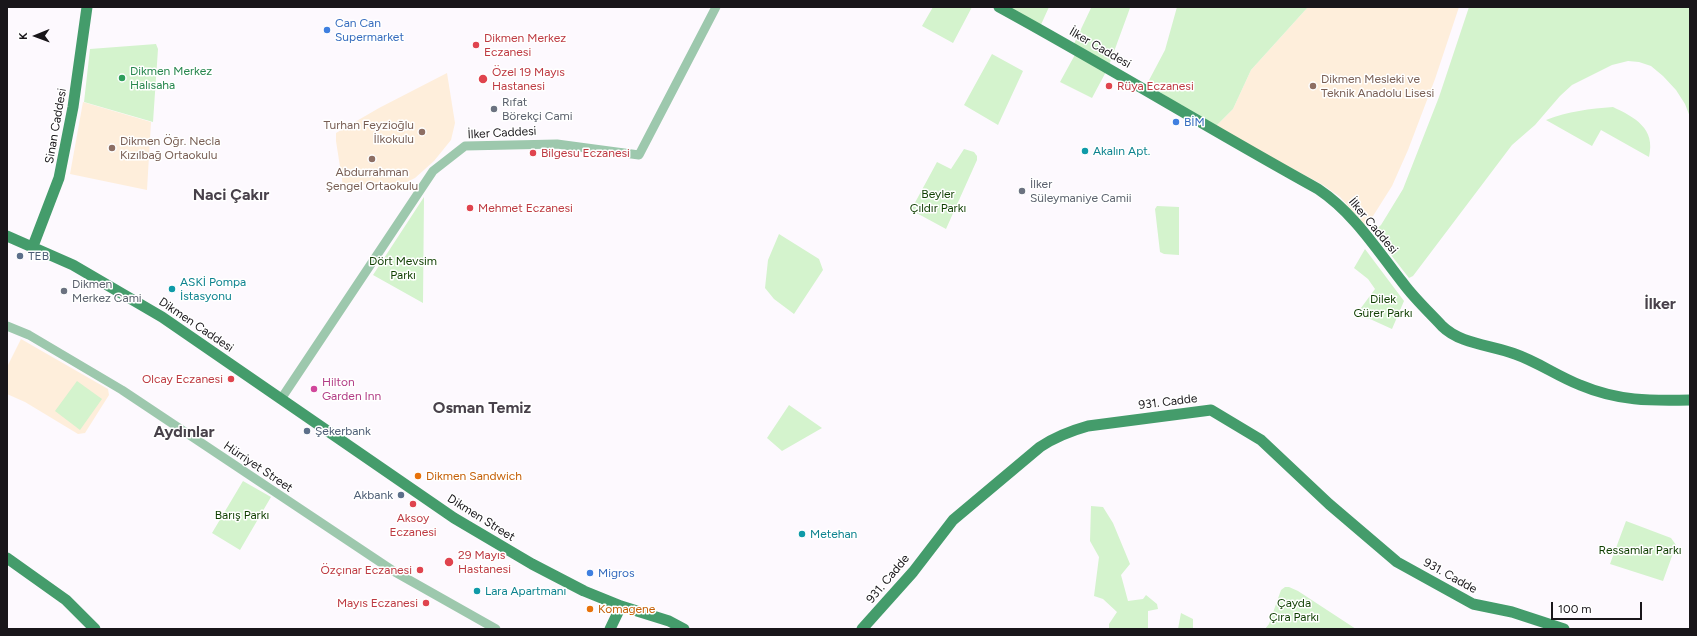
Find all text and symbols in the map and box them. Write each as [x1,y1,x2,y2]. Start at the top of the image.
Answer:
north arrow [16,16,56,56]
place label: Can Can Supermarket [335,16,404,44]
marker: Can Can Supermarket [322,25,332,35]
street label: İlker Caddesi [1067,25,1133,71]
place label: Dikmen Merkez Eczanesi [484,31,566,59]
text: K [17,32,30,40]
marker: Dikmen Merkez Eczanesi [471,40,481,50]
place label: Dikmen Merkez Halısaha [130,64,212,92]
place label: Özel 19 Mayıs Hastanesi [492,65,565,93]
place label: Dikmen Mesleki ve Teknik Anadolu Lisesi [1321,72,1434,100]
marker: Dikmen Merkez Halısaha [117,73,127,83]
marker: Özel 19 Mayıs Hastanesi [477,73,489,85]
place label: Rüya Eczanesi [1117,79,1194,93]
marker: Rüya Eczanesi [1104,81,1114,91]
marker: Dikmen Mesleki ve Teknik Anadolu Lisesi [1308,81,1318,91]
street label: Sinan Caddesi [42,87,70,165]
place label: Rıfat Börekçi Cami [502,95,573,123]
marker: Rıfat Börekçi Cami [489,104,499,114]
place label: BİM [1184,115,1205,129]
marker: BİM [1171,117,1181,127]
place label: Turhan Feyzioğlu İlkokulu [324,118,414,146]
street label: İlker Caddesi [467,124,537,142]
marker: Turhan Feyzioğlu İlkokulu [417,127,427,137]
place label: Dikmen Öğr. Necla Kızılbağ Ortaokulu [120,134,220,162]
marker: Dikmen Öğr. Necla Kızılbağ Ortaokulu [107,143,117,153]
place label: Akalın Apt. [1093,144,1150,158]
place label: Bilgesu Eczanesi [541,146,630,160]
marker: Akalın Apt. [1080,146,1090,156]
marker: Bilgesu Eczanesi [528,148,538,158]
marker: Abdurrahman Şengel Ortaokulu [367,154,377,164]
place label: Abdurrahman Şengel Ortaokulu [326,165,418,193]
place label: İlker Süleymaniye Camii [1030,177,1131,205]
district label: Naci Çakır [193,185,269,205]
marker: İlker Süleymaniye Camii [1017,186,1027,196]
park label: Beyler Çıldır Parkı [910,187,966,215]
street label: İlker Caddesi [1345,195,1401,257]
place label: Mehmet Eczanesi [478,201,573,215]
marker: Mehmet Eczanesi [465,203,475,213]
place label: TEB [28,249,49,263]
marker: TEB [15,251,25,261]
park label: Dört Mevsim Parkı [369,254,437,282]
place label: ASKİ Pompa İstasyonu [180,275,246,303]
place label: Dikmen Merkez Cami [72,277,142,305]
marker: ASKİ Pompa İstasyonu [167,284,177,294]
marker: Dikmen Merkez Cami [59,286,69,296]
park label: Dilek Gürer Parkı [1353,292,1413,320]
district label: İlker [1644,294,1676,314]
street label: Dikmen Caddesi [156,295,236,355]
place label: Olcay Eczanesi [142,372,223,386]
marker: Olcay Eczanesi [226,374,236,384]
place label: Hilton Garden Inn [322,375,381,403]
marker: Hilton Garden Inn [309,384,319,394]
street label: 931. Cadde [1138,391,1198,413]
district label: Osman Temiz [433,398,531,418]
district label: Aydınlar [153,422,215,442]
place label: Şekerbank [315,424,371,438]
marker: Şekerbank [302,426,312,436]
street label: Hürriyet Street [221,439,295,495]
place label: Dikmen Sandwich [426,469,522,483]
marker: Dikmen Sandwich [413,471,423,481]
place label: Akbank [353,488,393,502]
marker: Akbank [396,490,406,500]
street label: Dikmen Street [445,492,517,544]
marker: Aksoy Eczanesi [408,499,418,509]
park label: Barış Parkı [215,508,269,522]
place label: Aksoy Eczanesi [389,511,437,539]
place label: Metehan [810,527,857,541]
marker: Metehan [797,529,807,539]
park label: Ressamlar Parkı [1599,543,1681,557]
place label: 29 Mayıs Hastanesi [458,548,511,576]
street label: 931. Cadde [863,552,913,606]
street label: 931. Cadde [1421,555,1479,597]
marker: 29 Mayıs Hastanesi [443,556,455,568]
place label: Özçınar Eczanesi [320,563,412,577]
marker: Özçınar Eczanesi [415,565,425,575]
place label: Migros [598,566,635,580]
marker: Migros [585,568,595,578]
place label: Lara Apartmanı [485,584,566,598]
marker: Lara Apartmanı [472,586,482,596]
scale bar [1553,594,1644,620]
place label: Mayıs Eczanesi [337,596,418,610]
park label: Çayda Çıra Parkı [1269,596,1319,624]
marker: Mayıs Eczanesi [421,598,431,608]
place label: Komagene [598,602,655,616]
text: 100 m [1558,602,1592,616]
marker: Komagene [585,604,595,614]

